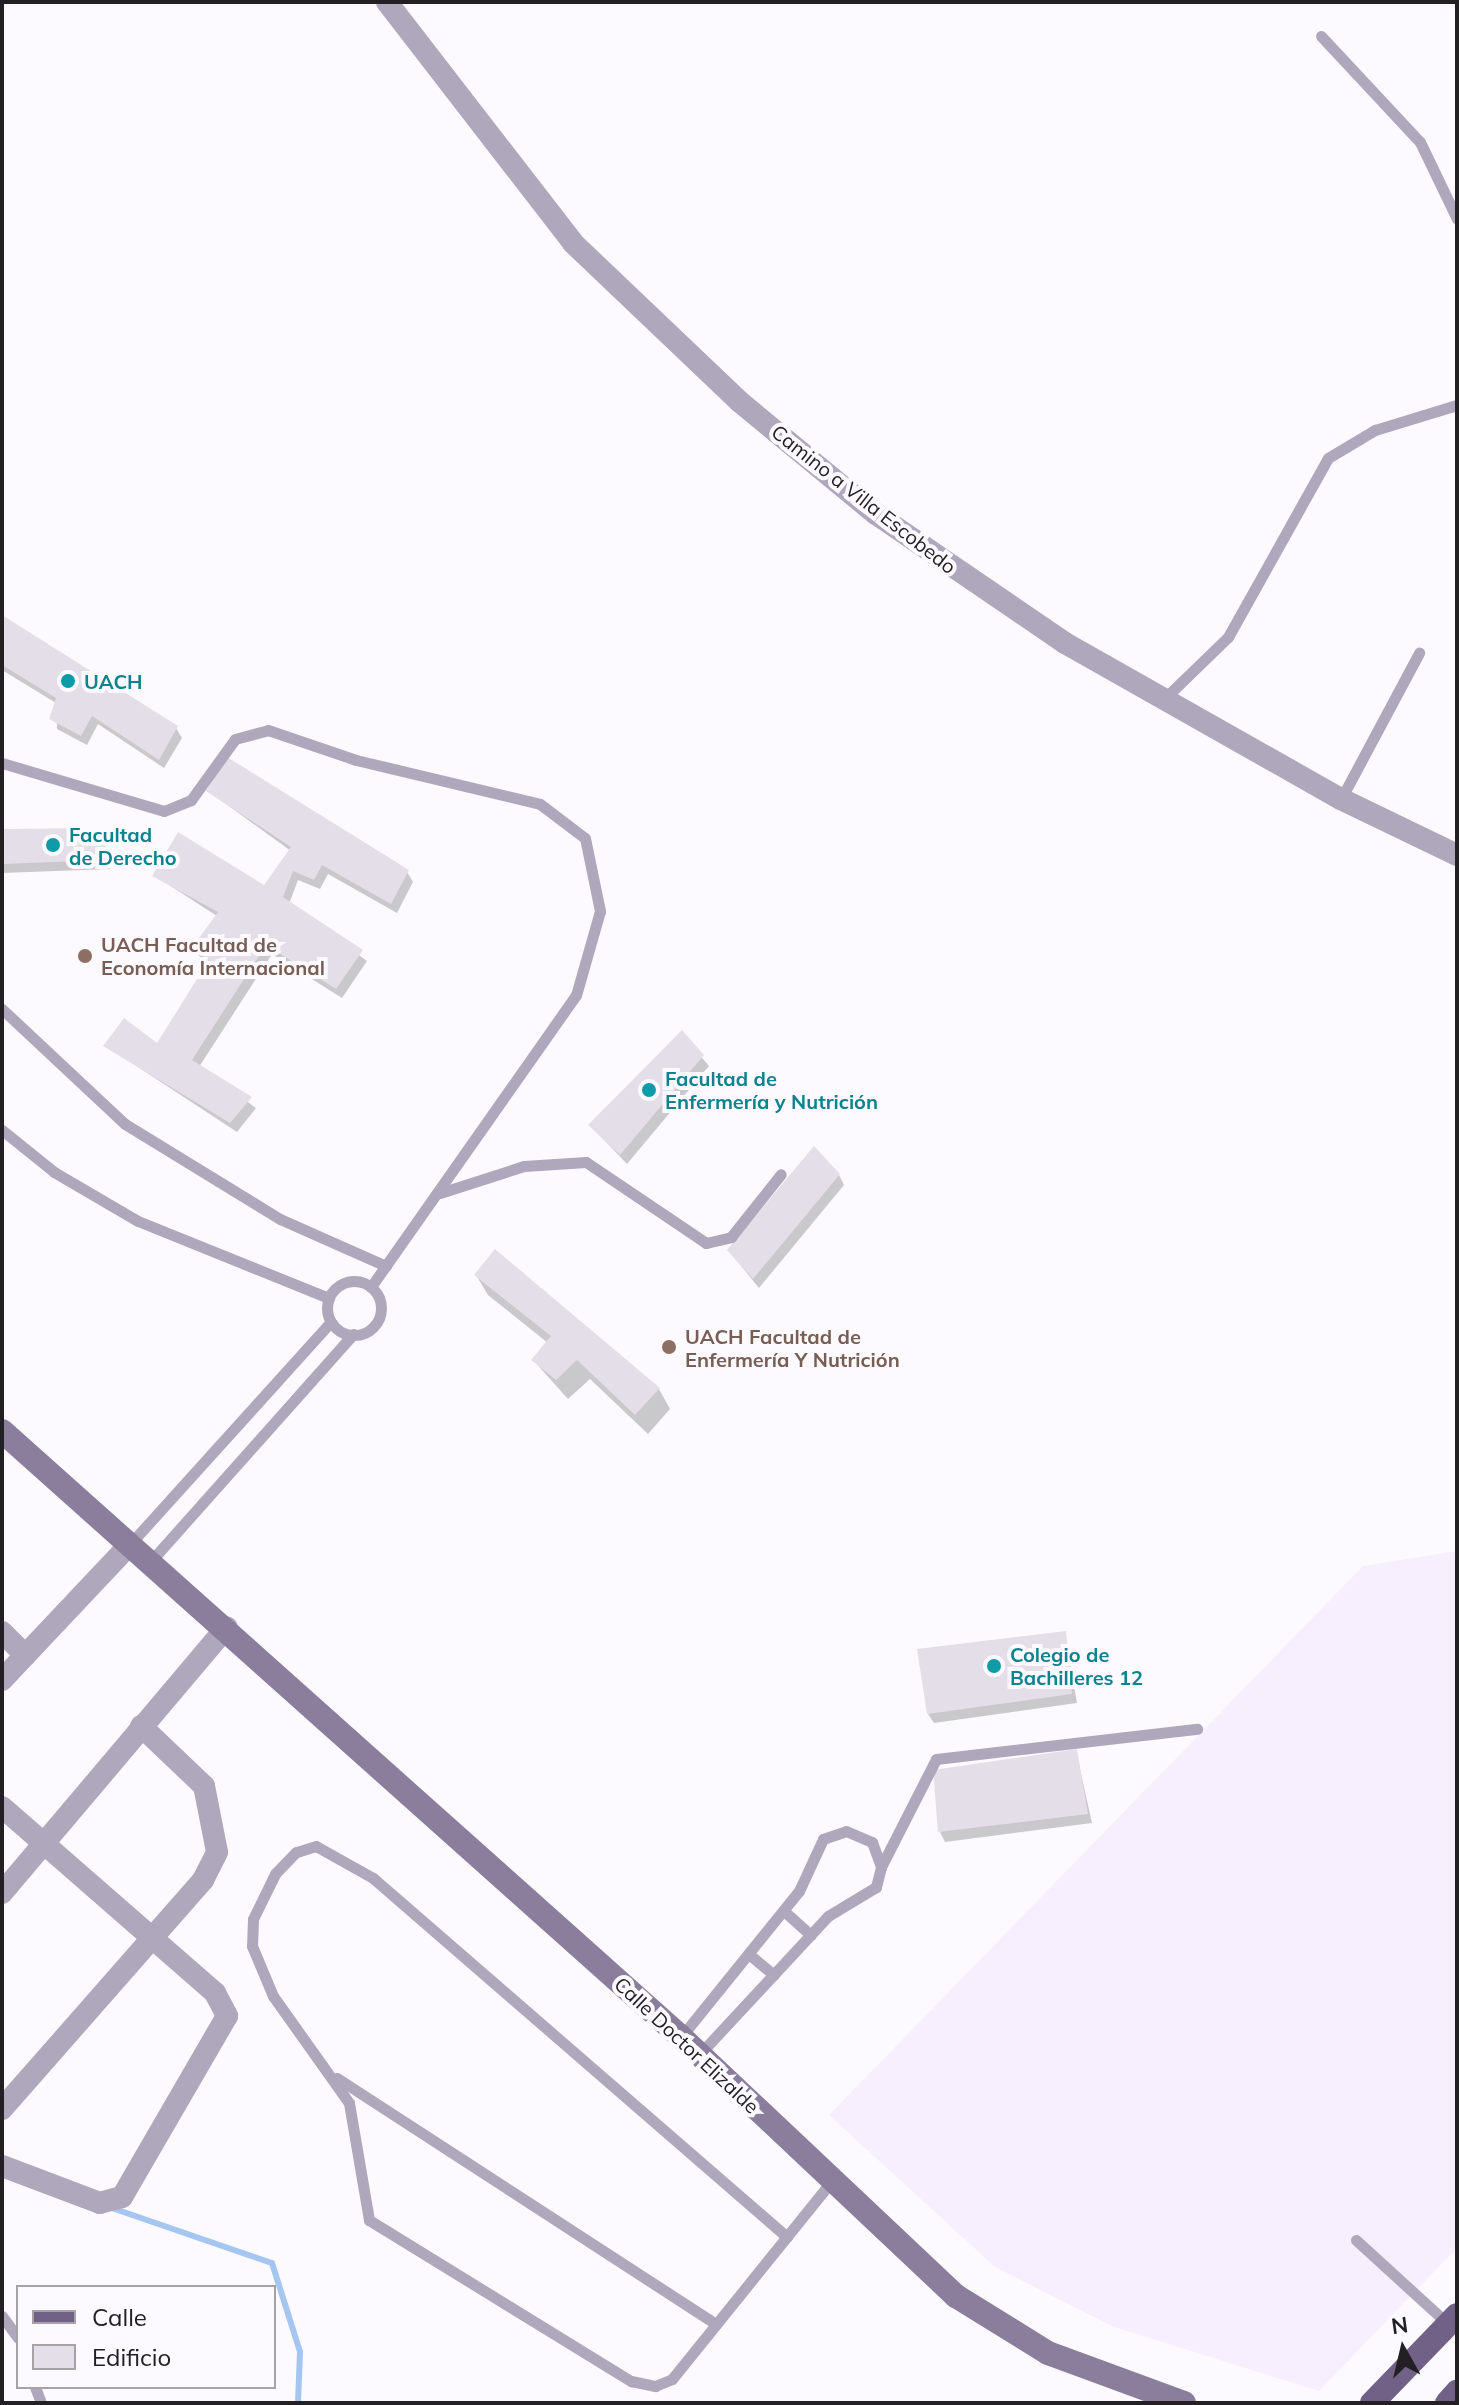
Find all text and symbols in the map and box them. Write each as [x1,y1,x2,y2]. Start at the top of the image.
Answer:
street label: Camino a Villa Escobedo [767,419,961,579]
place label: UACH [84,669,143,693]
marker: UACH [59,672,77,690]
place label: Facultad de Derecho [69,822,177,869]
marker: Facultad de Derecho [44,836,62,854]
place label: UACH Facultad de Economía Internacional [101,932,325,979]
marker: UACH Facultad de Economía Internacional [76,947,94,965]
place label: Facultad de Enfermería y Nutrición [665,1066,878,1113]
marker: Facultad de Enfermería y Nutrición [640,1081,658,1099]
place label: UACH Facultad de Enfermería Y Nutrición [685,1324,900,1371]
marker: UACH Facultad de Enfermería Y Nutrición [660,1338,678,1356]
place label: Colegio de Bachilleres 12 [1010,1642,1143,1689]
marker: Colegio de Bachilleres 12 [985,1657,1003,1675]
street label: Calle Doctor Elizalde [610,1972,764,2118]
legend [16,2285,276,2389]
text: Calle [92,2302,147,2332]
north arrow [1363,2309,1443,2389]
text: N [1389,2310,1410,2340]
text: Edificio [92,2342,171,2372]

